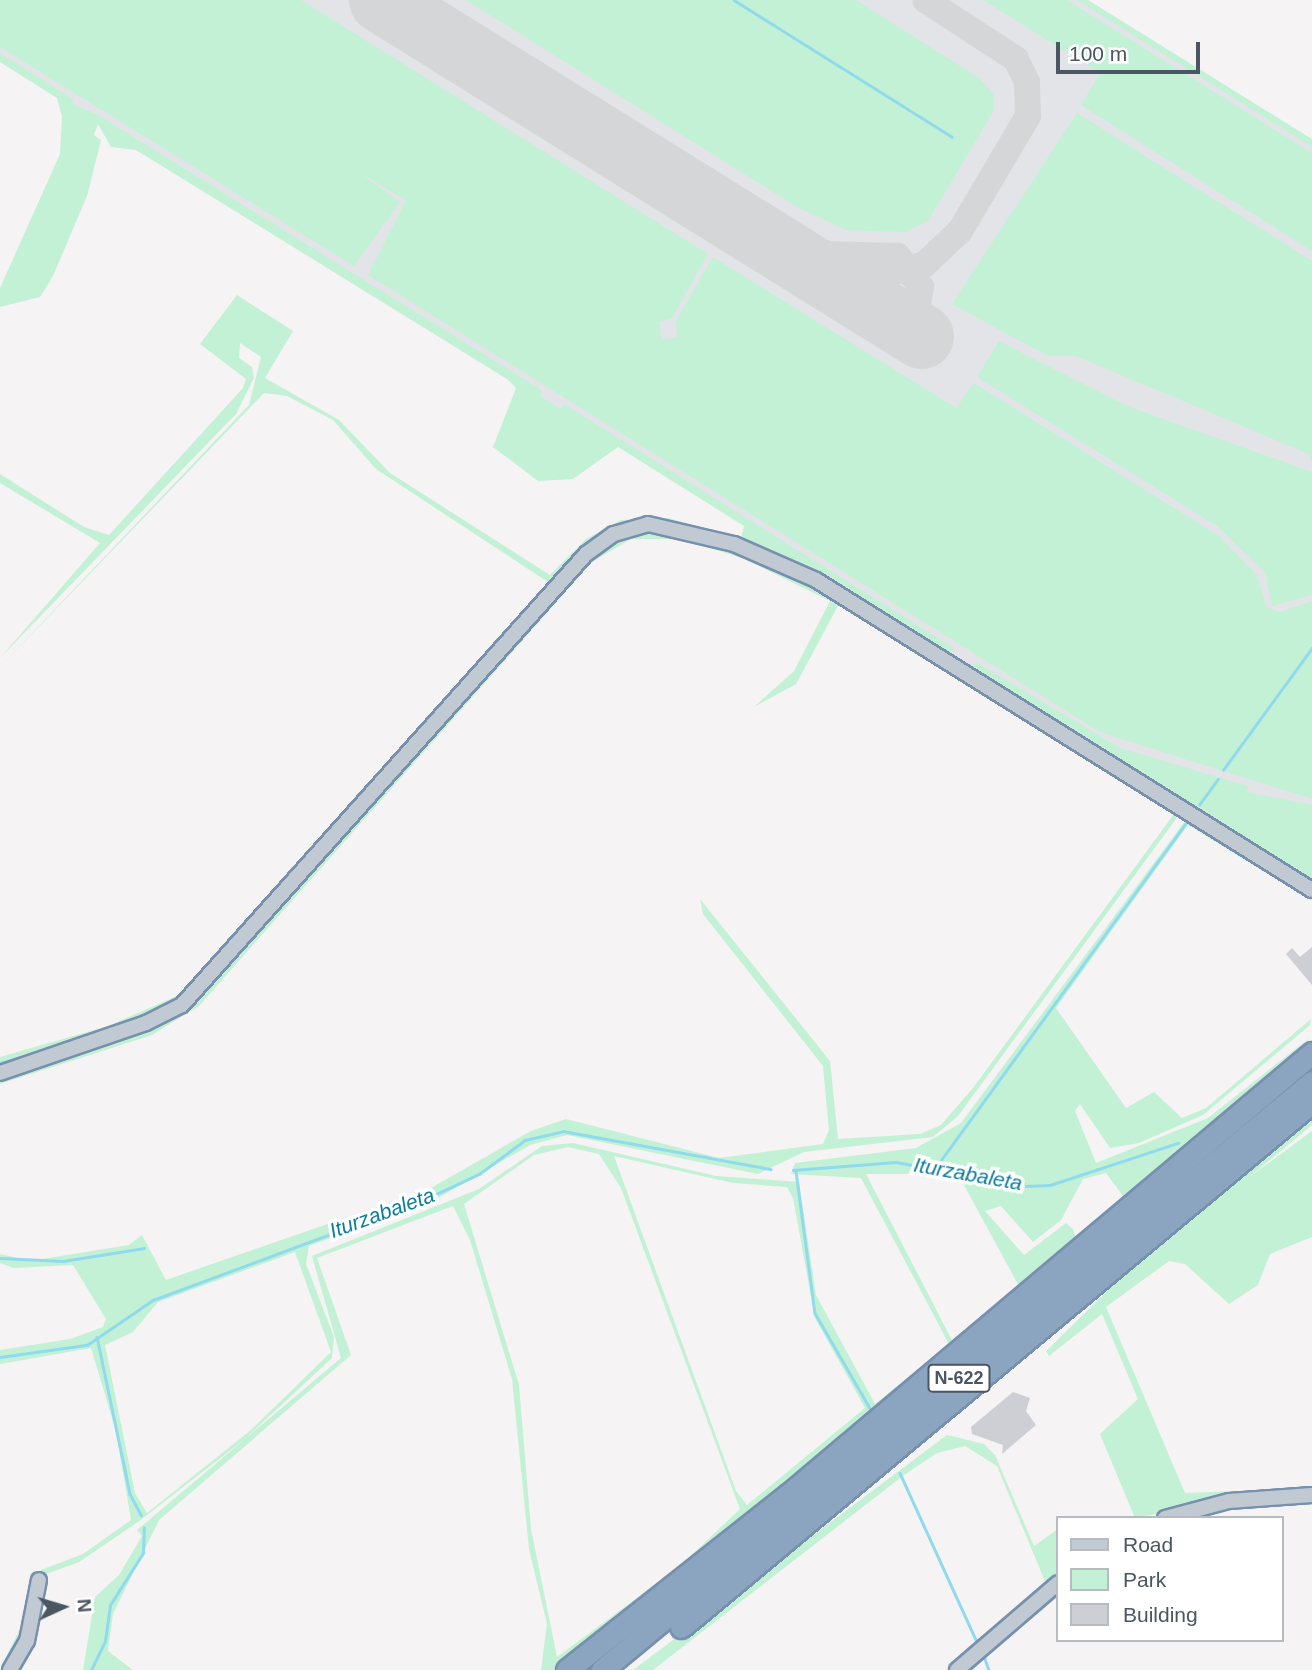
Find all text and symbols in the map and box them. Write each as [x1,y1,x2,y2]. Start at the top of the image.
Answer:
scale bar [1060,28,1204,72]
text: 100 m [1069,42,1127,65]
water label: Iturzabaleta [912,1152,1024,1196]
water label: Iturzabaleta [326,1182,438,1244]
road number: N-622 [926,1364,992,1392]
legend [1056,1516,1284,1642]
text: Road [1123,1533,1173,1556]
text: Park [1123,1568,1166,1591]
north arrow [28,1572,98,1642]
text: N [73,1598,95,1613]
text: Building [1123,1603,1198,1626]

